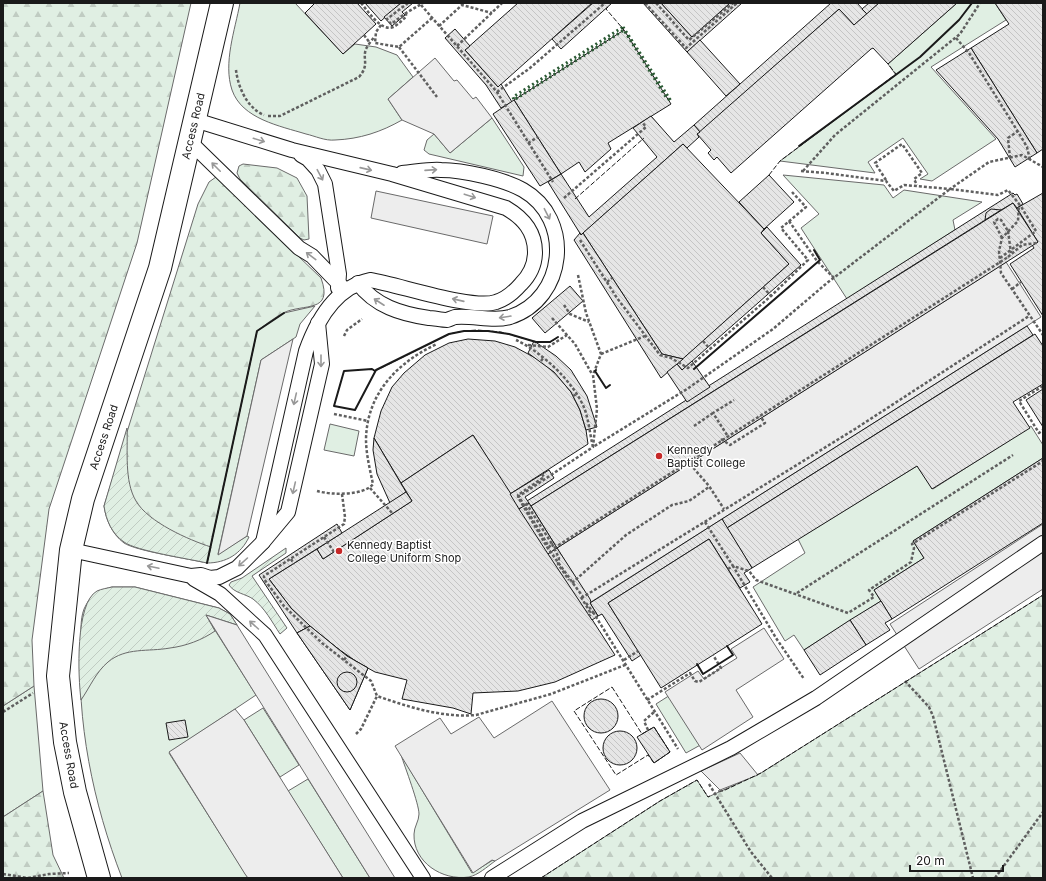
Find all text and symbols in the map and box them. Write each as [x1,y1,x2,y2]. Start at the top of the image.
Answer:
street label: Access Road [179,91,208,161]
one-way arrow [252,137,265,144]
one-way arrow [211,163,221,172]
one-way arrow [359,165,372,173]
one-way arrow [424,167,437,174]
one-way arrow [317,169,325,181]
one-way arrow [463,193,475,201]
one-way arrow [544,208,551,220]
one-way arrow [305,252,316,260]
one-way arrow [451,295,464,303]
one-way arrow [374,298,385,306]
one-way arrow [499,313,512,321]
one-way arrow [317,354,325,367]
one-way arrow [290,393,298,406]
street label: Access Road [86,403,121,471]
place label: Kennedy Baptist College [667,443,745,470]
marker: Kennedy Baptist College [654,451,664,461]
one-way arrow [289,481,297,494]
place label: Kennedy Baptist College Uniform Shop [347,538,462,565]
marker: Kennedy Baptist College Uniform Shop [334,546,344,556]
one-way arrow [238,557,248,567]
one-way arrow [147,562,160,570]
one-way arrow [249,620,259,630]
street label: Access Road [56,720,82,790]
scale bar [910,847,1003,873]
text: 20 m [916,853,945,868]

